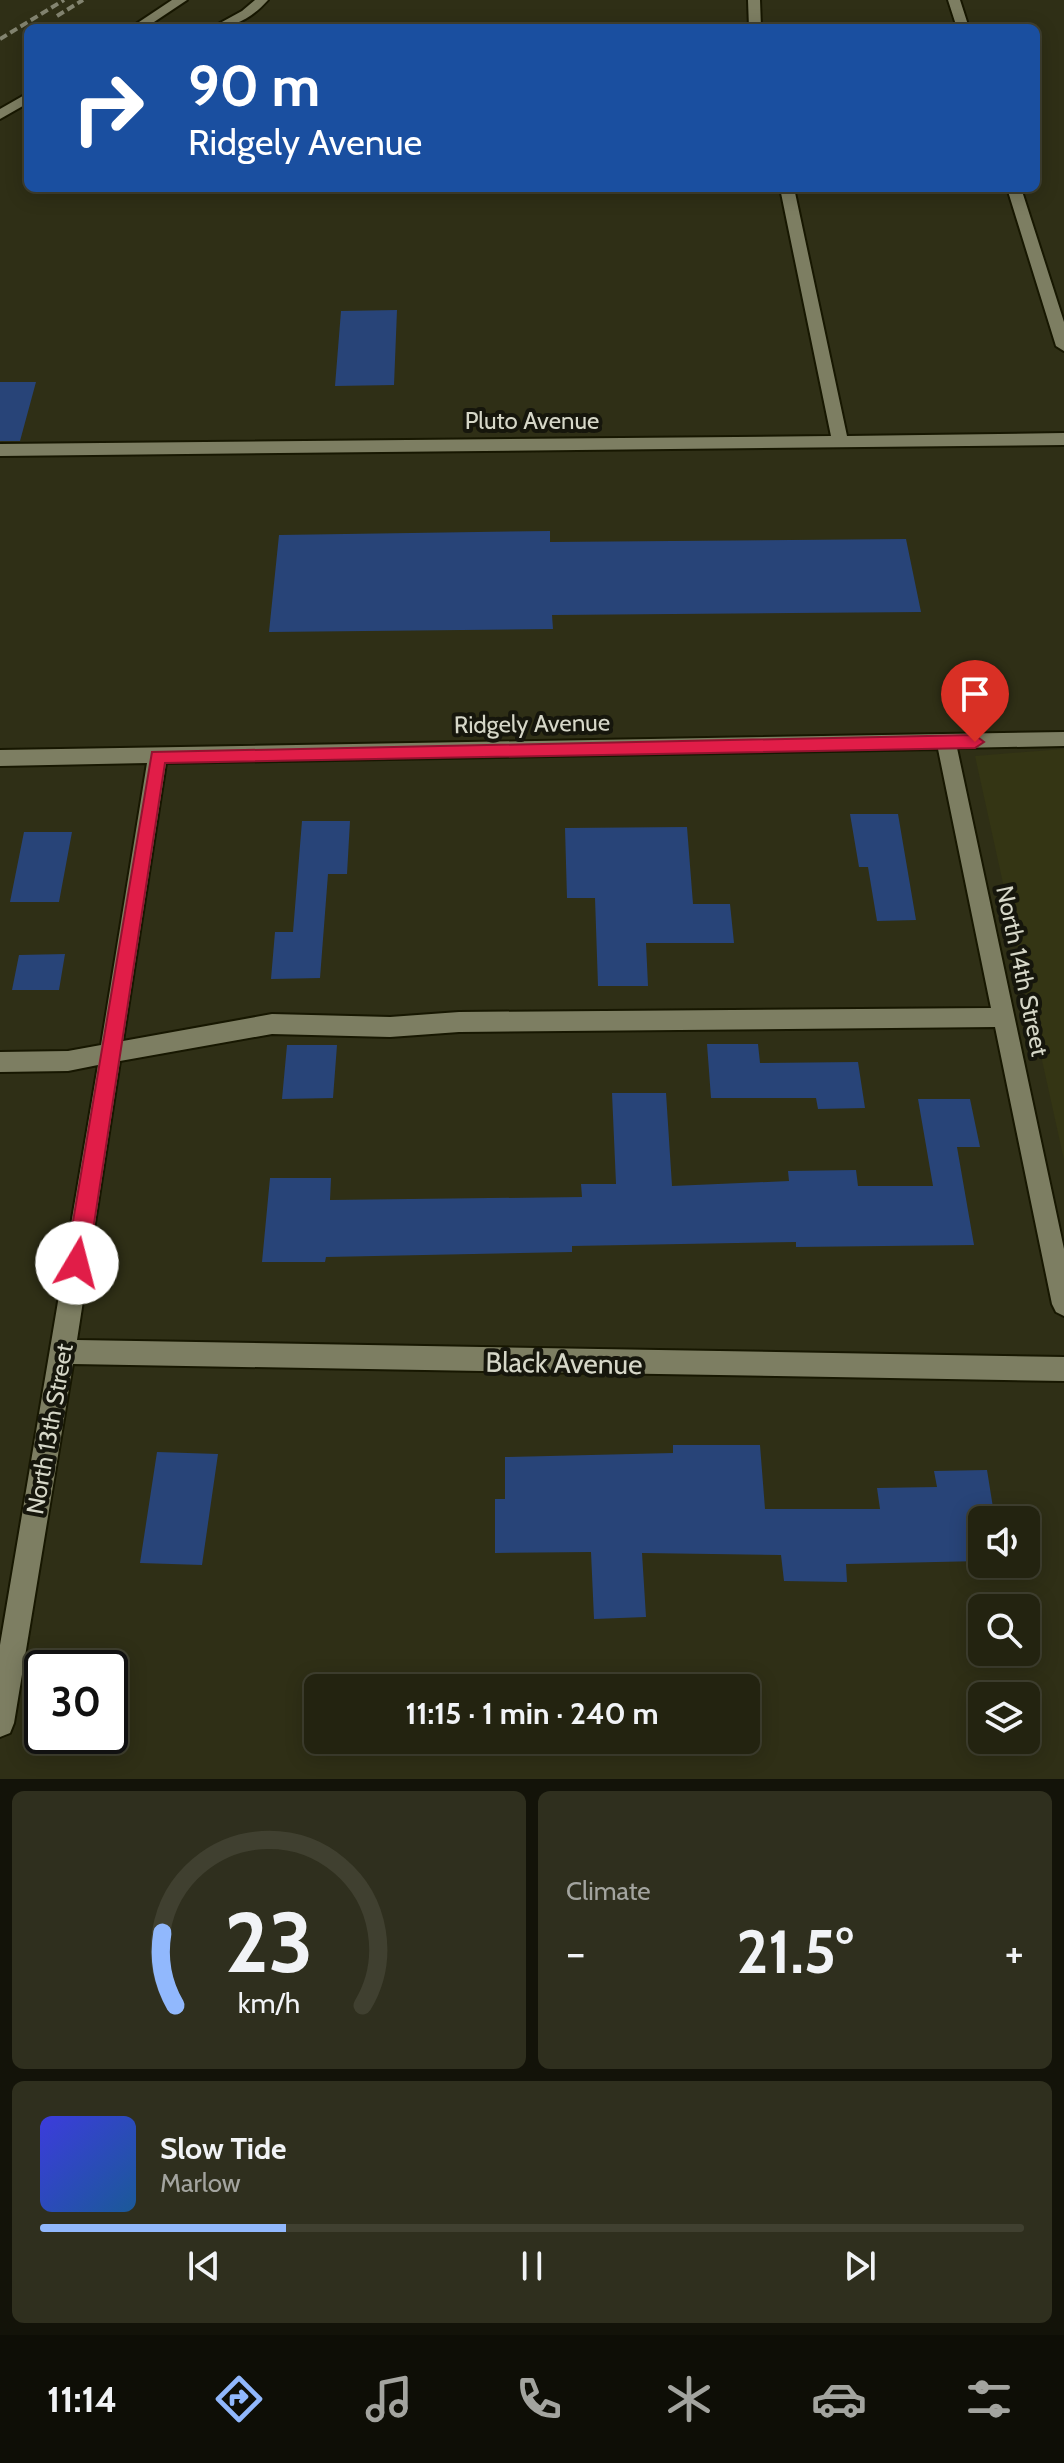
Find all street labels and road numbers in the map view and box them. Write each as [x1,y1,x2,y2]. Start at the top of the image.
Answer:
street label: Pluto Avenue [465,406,599,435]
street label: Ridgely Avenue [454,708,610,739]
street label: North 14th Street [990,883,1055,1059]
street label: North 13th Street [20,1341,79,1517]
street label: Black Avenue [485,1345,643,1381]

